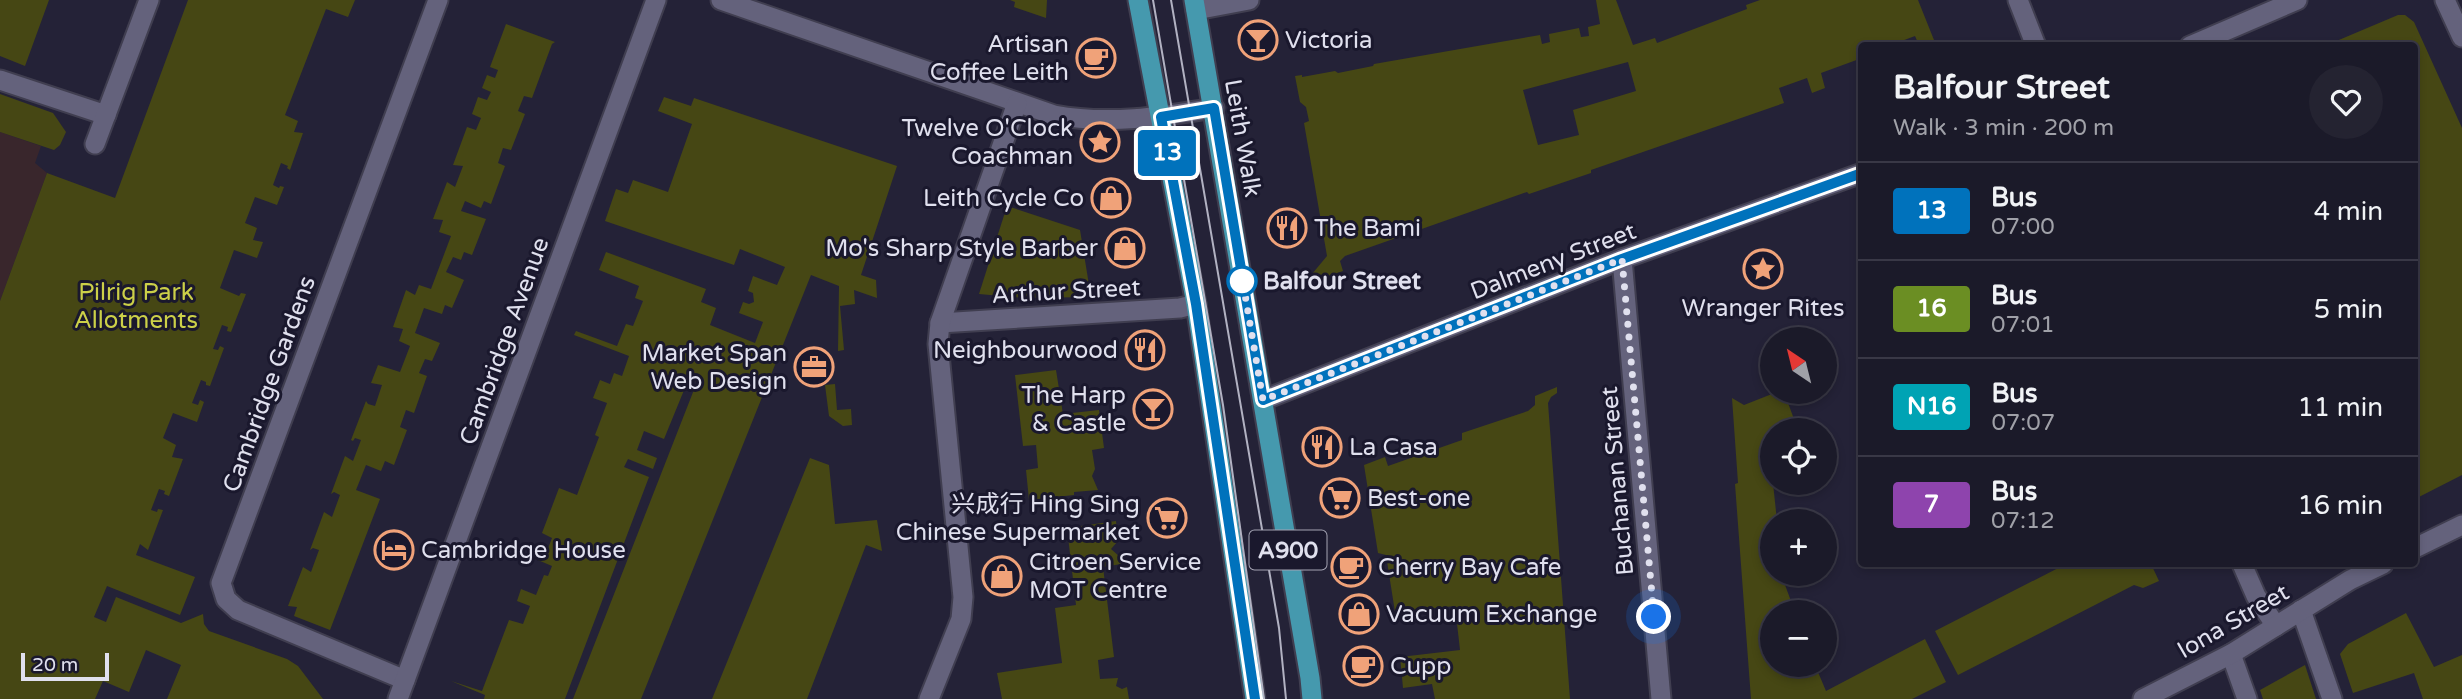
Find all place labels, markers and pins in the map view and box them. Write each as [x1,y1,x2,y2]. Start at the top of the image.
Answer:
bar icon: Victoria [1237,19,1279,61]
place label: Victoria [1285,26,1372,55]
place label: Artisan Coffee Leith [930,30,1069,87]
cafe icon: Artisan Coffee Leith [1075,37,1117,79]
place label: Twelve O'Clock Coachman [901,114,1073,171]
place icon: Twelve O'Clock Coachman [1079,121,1121,163]
shop icon: Leith Cycle Co [1090,177,1132,219]
place label: Leith Cycle Co [923,184,1084,213]
restaurant icon: The Bami [1266,207,1308,249]
place label: The Bami [1314,214,1421,243]
shop icon: Mo's Sharp Style Barber [1104,227,1146,269]
place label: Mo's Sharp Style Barber [825,234,1099,263]
place icon: Wranger Rites [1742,248,1784,290]
marker: Balfour Street [1227,266,1257,296]
place label: Balfour Street [1263,267,1422,296]
place label: Wranger Rites [1682,294,1844,323]
restaurant icon: Neighbourwood [1124,329,1166,371]
place label: Neighbourwood [933,336,1118,365]
place label: Market Span Web Design [641,339,787,396]
office icon: Market Span Web Design [793,346,835,388]
place label: The Harp & Castle [1021,381,1126,438]
bar icon: The Harp & Castle [1132,388,1174,430]
restaurant icon: La Casa [1301,426,1343,468]
place label: La Casa [1349,433,1438,462]
supermarket icon: Best-one [1319,477,1361,519]
place label: Best-one [1367,484,1470,513]
place label: 兴成行 Hing Sing Chinese Supermarket [896,490,1140,547]
supermarket icon: 兴成行 Hing Sing Chinese Supermarket [1146,497,1188,539]
hotel icon: Cambridge House [373,529,415,571]
place label: Cambridge House [421,536,626,565]
cafe icon: Cherry Bay Cafe [1330,546,1372,588]
place label: Citroen Service MOT Centre [1029,548,1201,605]
place label: Cherry Bay Cafe [1378,553,1561,582]
shop icon: Citroen Service MOT Centre [981,555,1023,597]
shop icon: Vacuum Exchange [1338,593,1380,635]
place label: Vacuum Exchange [1386,600,1597,629]
cafe icon: Cupp [1342,645,1384,687]
place label: Cupp [1390,652,1451,681]

